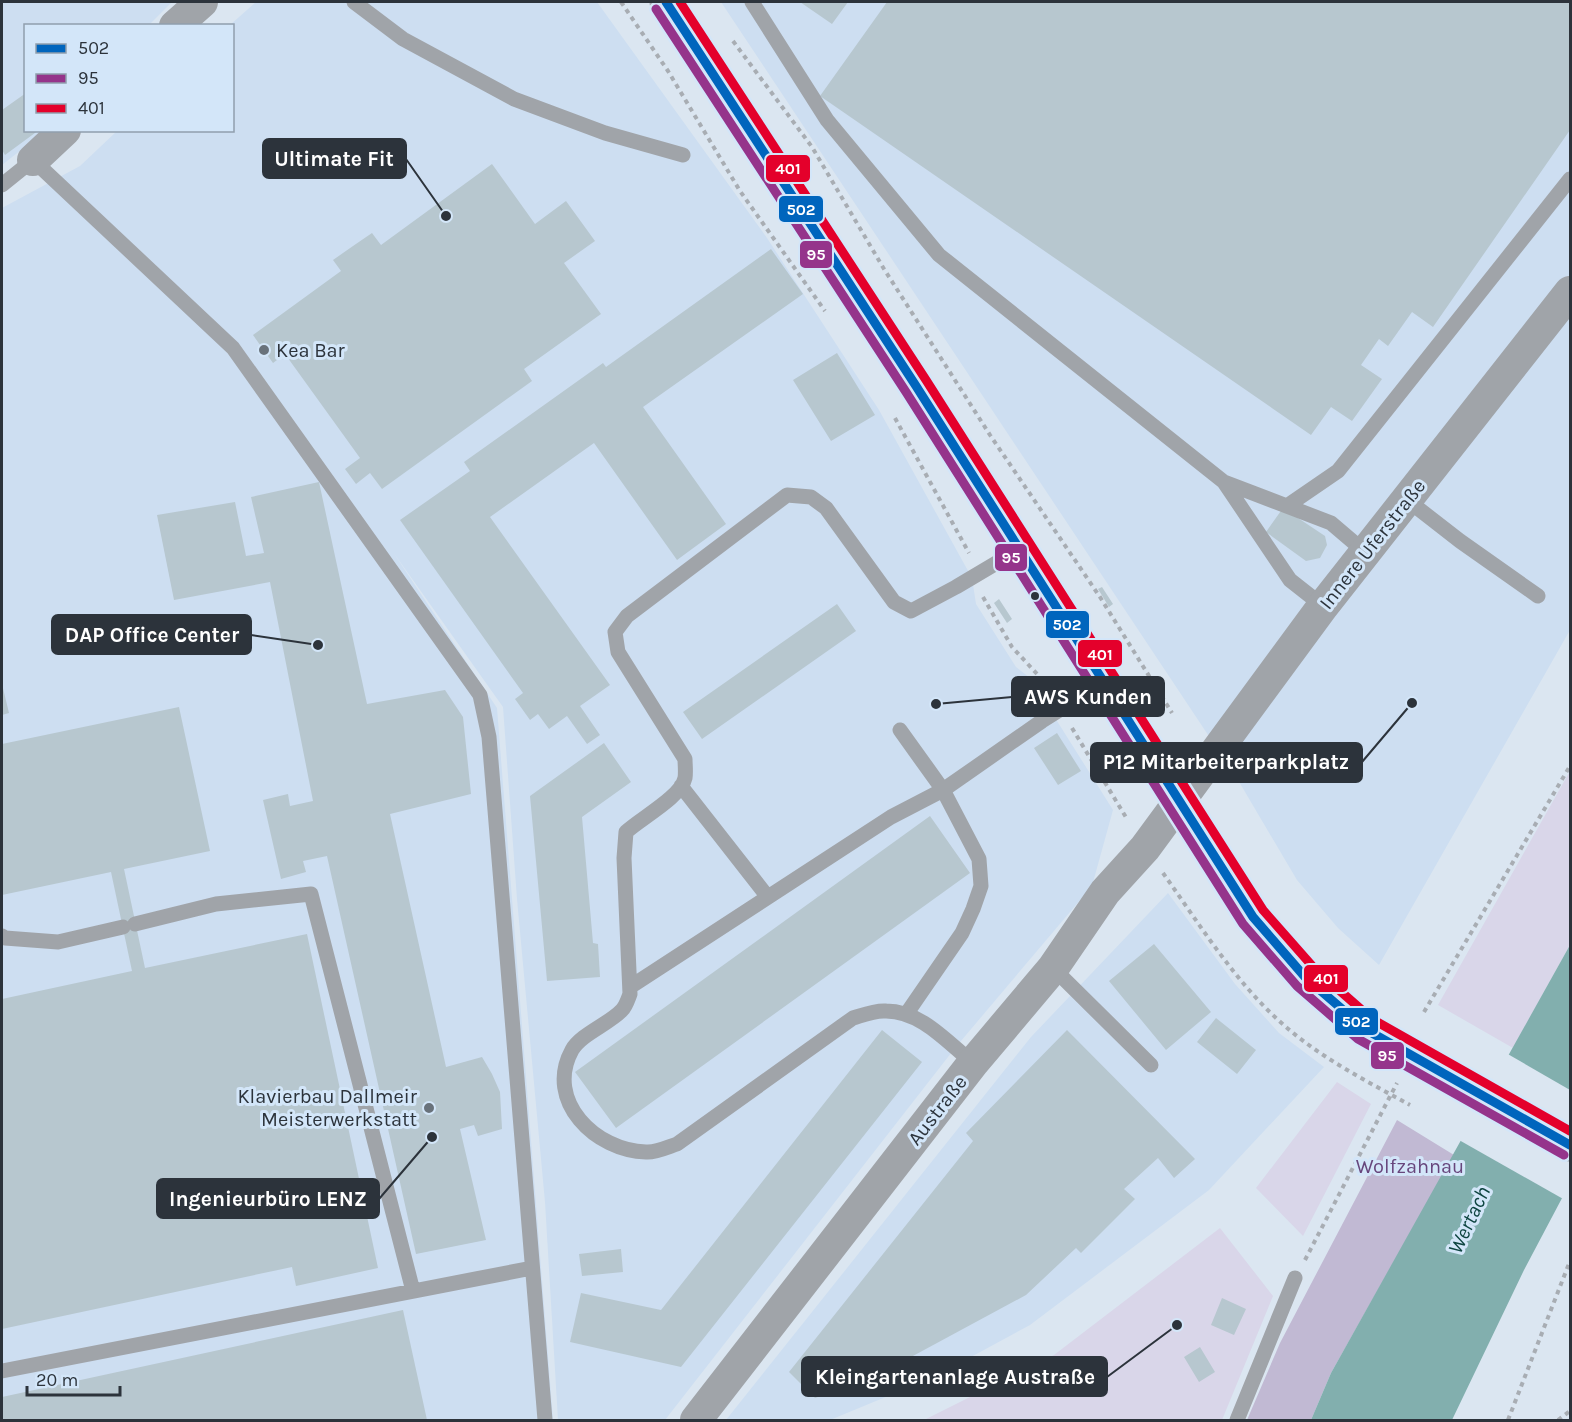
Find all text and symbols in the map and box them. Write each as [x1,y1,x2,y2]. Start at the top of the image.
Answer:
legend [24,24,234,132]
text: 502 [78,37,109,59]
text: 95 [78,67,99,89]
text: 401 [78,97,105,119]
callout: Ultimate Fit [263,139,406,178]
text: Ultimate Fit [274,147,394,171]
line badge: 401 [765,154,811,183]
text: 401 [775,159,801,178]
line badge: 502 [778,195,824,223]
text: 502 [786,200,816,219]
line badge: 95 [799,240,833,269]
text: 95 [806,245,826,264]
place label: Kea Bar [276,339,346,362]
marker: Kea Bar [257,343,271,357]
street label: Innere Uferstraße [1315,475,1430,614]
line badge: 95 [994,543,1028,572]
text: 95 [1001,548,1021,567]
unlabelled marker [1029,590,1041,602]
line badge: 502 [1045,610,1090,639]
callout: DAP Office Center [52,615,251,654]
text: 502 [1052,615,1082,634]
text: DAP Office Center [65,623,240,647]
line badge: 401 [1077,639,1123,668]
text: 401 [1087,645,1113,664]
callout: AWS Kunden [1012,677,1164,716]
text: AWS Kunden [1024,685,1152,709]
callout: P12 Mitarbeiterparkplatz [1091,743,1362,782]
text: P12 Mitarbeiterparkplatz [1103,750,1349,774]
line badge: 401 [1303,964,1349,993]
text: 401 [1313,969,1339,988]
line badge: 502 [1334,1007,1379,1036]
text: 502 [1341,1012,1371,1031]
line badge: 95 [1370,1041,1405,1070]
text: 95 [1377,1046,1397,1065]
street label: Austraße [903,1071,972,1150]
place label: Klavierbau Dallmeir Meisterwerkstatt [237,1085,418,1131]
marker: Klavierbau Dallmeir Meisterwerkstatt [422,1101,436,1115]
park label: Wolfzahnau [1356,1155,1464,1178]
callout: Ingenieurbüro LENZ [157,1179,379,1218]
water label: Wertach [1443,1182,1495,1258]
text: Ingenieurbüro LENZ [169,1187,367,1211]
callout: Kleingartenanlage Austraße [802,1357,1107,1396]
scale bar [27,1359,120,1397]
text: Kleingartenanlage Austraße [815,1365,1095,1389]
text: 20 m [36,1369,78,1391]

